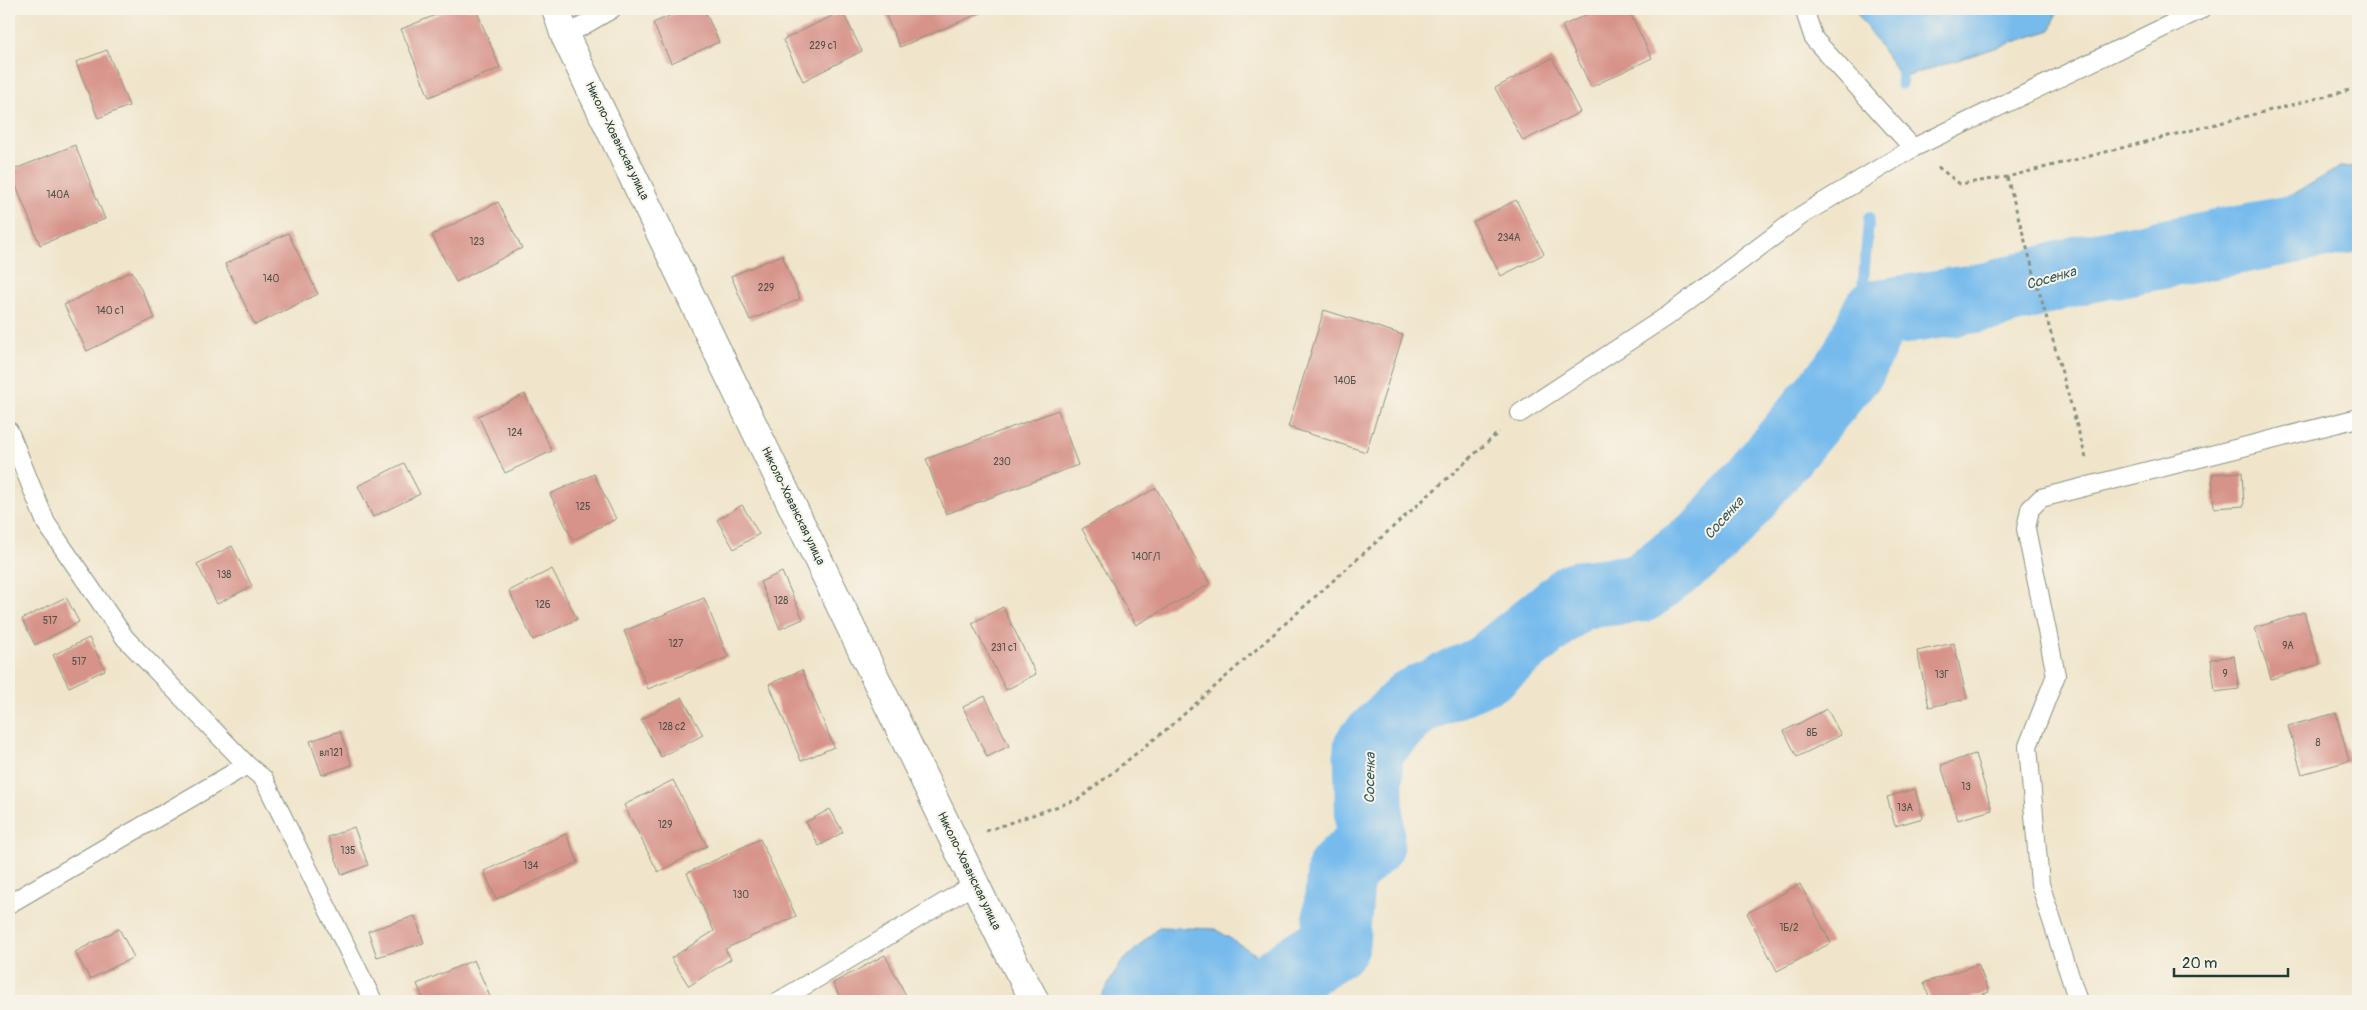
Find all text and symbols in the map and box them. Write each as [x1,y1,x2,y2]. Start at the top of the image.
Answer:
house number: 229 с1 [809,40,837,52]
street label: Николо-Хованская улица [582,79,652,203]
house number: 140А [46,189,70,201]
house number: 234А [1497,232,1521,244]
house number: 123 [470,236,485,248]
water label: Сосенка [2024,262,2079,293]
house number: 140 [263,273,279,285]
house number: 229 [758,282,774,294]
house number: 140 с1 [96,305,124,317]
house number: 140Б [1334,375,1356,387]
house number: 124 [507,427,523,439]
street label: Николо-Хованская улица [758,444,828,568]
house number: 230 [993,456,1011,468]
water label: Сосенка [1701,492,1748,543]
house number: 125 [576,501,590,513]
house number: 140Г/1 [1132,551,1160,563]
house number: 138 [217,569,231,581]
house number: 128 [774,595,788,607]
house number: 126 [535,599,551,611]
house number: 517 [43,615,58,627]
house number: 127 [669,638,684,650]
house number: 9А [2282,640,2294,652]
house number: 231 с1 [991,642,1017,654]
house number: 517 [72,656,87,668]
house number: 9 [2222,668,2228,680]
house number: 13Г [1935,669,1949,681]
house number: 128 с2 [658,721,686,733]
house number: 8Б [1806,727,1818,739]
house number: 8 [2315,737,2321,749]
house number: вл121 [319,747,343,759]
water label: Сосенка [1361,751,1379,804]
house number: 13 [1961,781,1971,793]
house number: 13А [1897,802,1913,814]
street label: Николо-Хованская улица [934,809,1004,933]
house number: 129 [658,819,672,831]
house number: 135 [341,845,355,857]
house number: 134 [523,860,539,872]
house number: 130 [733,889,749,901]
house number: 1Б/2 [1779,922,1799,934]
scale bar [2174,945,2288,977]
text: 20 m [2182,954,2217,973]

